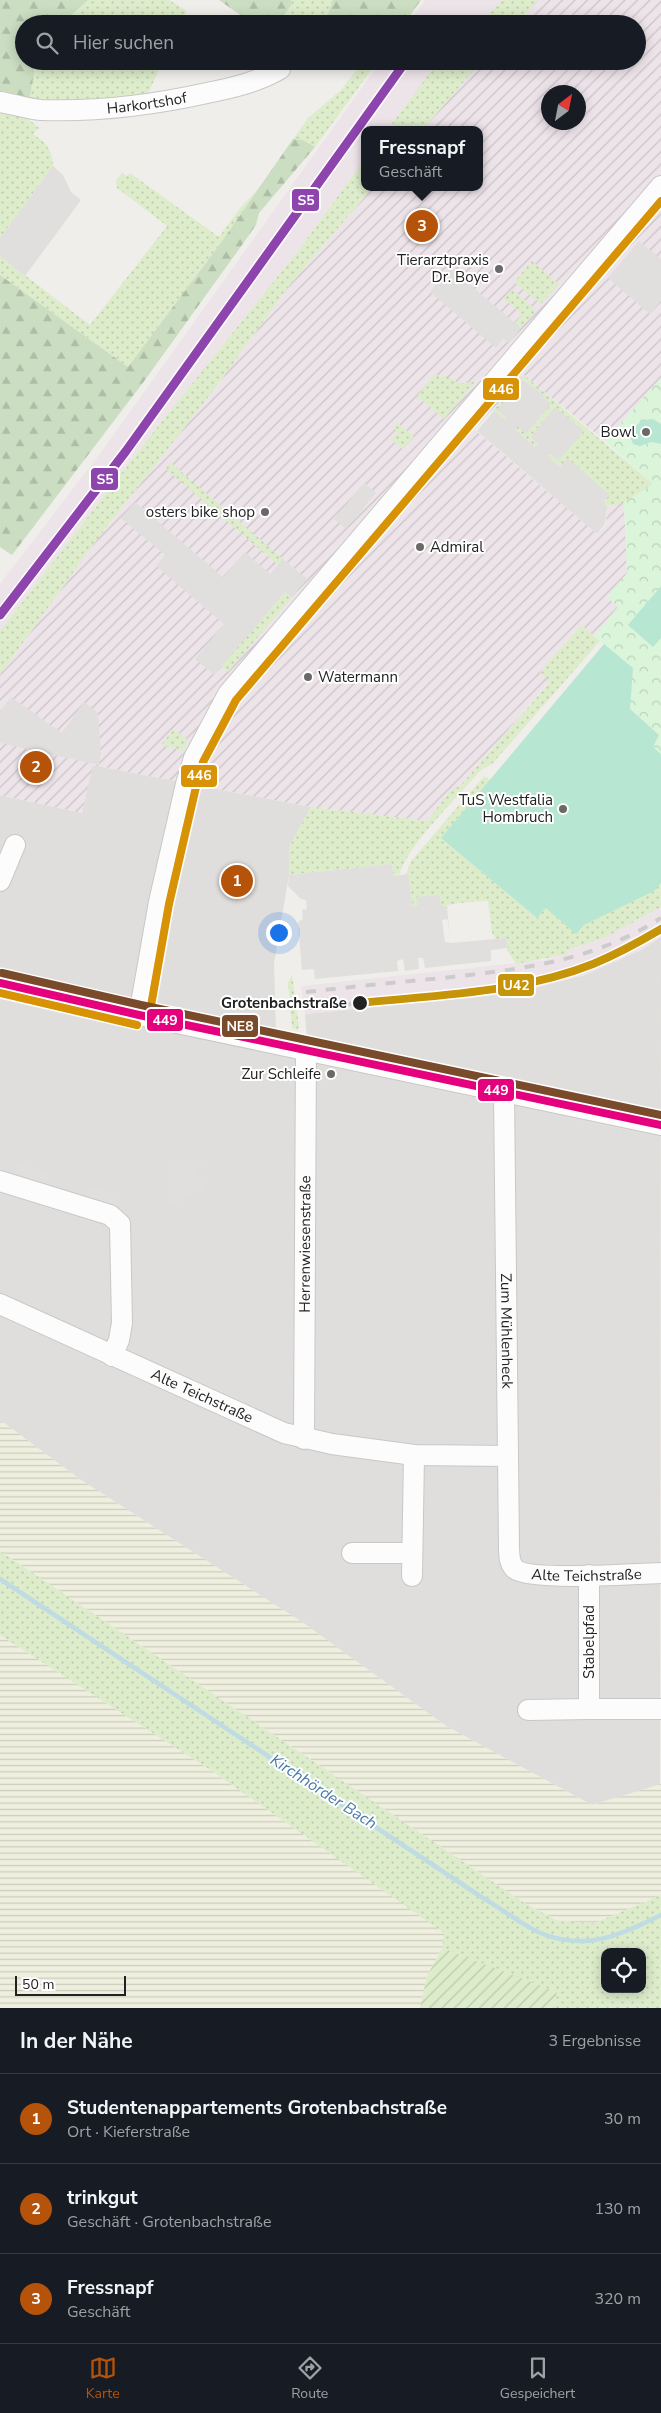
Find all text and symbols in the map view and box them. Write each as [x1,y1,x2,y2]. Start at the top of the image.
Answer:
search box [15,15,646,70]
icon: search [33,29,61,57]
text: Hier suchen [73,30,174,56]
north arrow [541,85,586,130]
street label: Harkortshof [106,87,189,118]
popup [361,126,483,191]
text: Fressnapf [379,135,465,161]
text: Geschäft [379,161,442,183]
line badge: S5 [291,188,320,212]
text: S5 [297,191,315,210]
pin: 3 [406,207,438,245]
place label: Tierarztpraxis Dr. Boye [397,250,489,287]
marker: Tierarztpraxis Dr. Boye [493,263,505,275]
line badge: 446 [482,377,520,401]
text: 446 [488,380,514,399]
place label: Bowl [601,422,637,442]
marker: Bowl [640,426,652,438]
line badge: S5 [90,467,119,491]
text: S5 [96,470,114,489]
place label: osters bike shop [146,502,255,522]
marker: osters bike shop [259,506,271,518]
place label: Admiral [430,537,484,557]
marker: Admiral [414,541,426,553]
place label: Watermann [318,667,398,687]
marker: Watermann [302,671,314,683]
pin: 2 [20,748,52,786]
line badge: 446 [180,764,218,788]
text: 446 [186,766,212,785]
place label: TuS Westfalia Hombruch [459,790,553,827]
marker: TuS Westfalia Hombruch [557,803,569,815]
pin: 1 [221,862,253,900]
your location [266,920,292,946]
line badge: U42 [497,973,535,997]
text: U42 [502,976,530,995]
place label: Grotenbachstraße [221,993,347,1013]
marker: Grotenbachstraße [351,994,369,1012]
line badge: 449 [146,1008,184,1032]
text: 449 [152,1011,178,1030]
line badge: NE8 [221,1014,259,1038]
text: NE8 [226,1017,254,1036]
place label: Zur Schleife [241,1064,321,1084]
marker: Zur Schleife [325,1068,337,1080]
line badge: 449 [477,1078,515,1102]
text: 449 [483,1081,509,1100]
street label: Herrenwiesenstraße [295,1175,315,1313]
street label: Zum Mühlenheck [496,1273,517,1389]
street label: Alte Teichstraße [148,1364,256,1428]
street label: Alte Teichstraße [531,1564,642,1586]
street label: Stabelpfad [579,1605,599,1679]
water label: Kirchhörder Bach [266,1749,381,1835]
map controls [601,1948,646,1993]
button: locate [601,1948,646,1993]
scale bar [15,1973,126,1996]
text: 50 m [22,1975,54,1994]
text: In der Nähe [20,2027,133,2055]
text: 3 Ergebnisse [548,2030,641,2052]
text: Studentenappartements Grotenbachstraße [67,2095,447,2121]
text: 1 [31,2108,41,2130]
text: 30 m [604,2108,641,2130]
text: Ort · Kieferstraße [67,2121,190,2143]
text: trinkgut [67,2185,137,2211]
text: 2 [31,2198,41,2220]
text: 130 m [594,2198,641,2220]
text: Geschäft · Grotenbachstraße [67,2211,271,2233]
text: Fressnapf [67,2275,153,2301]
text: 3 [31,2288,41,2310]
text: 320 m [594,2288,641,2310]
text: Geschäft [67,2301,130,2323]
tab: Karte [86,2354,120,2403]
tab: Route [291,2354,328,2403]
tab: Gespeichert [500,2354,575,2403]

